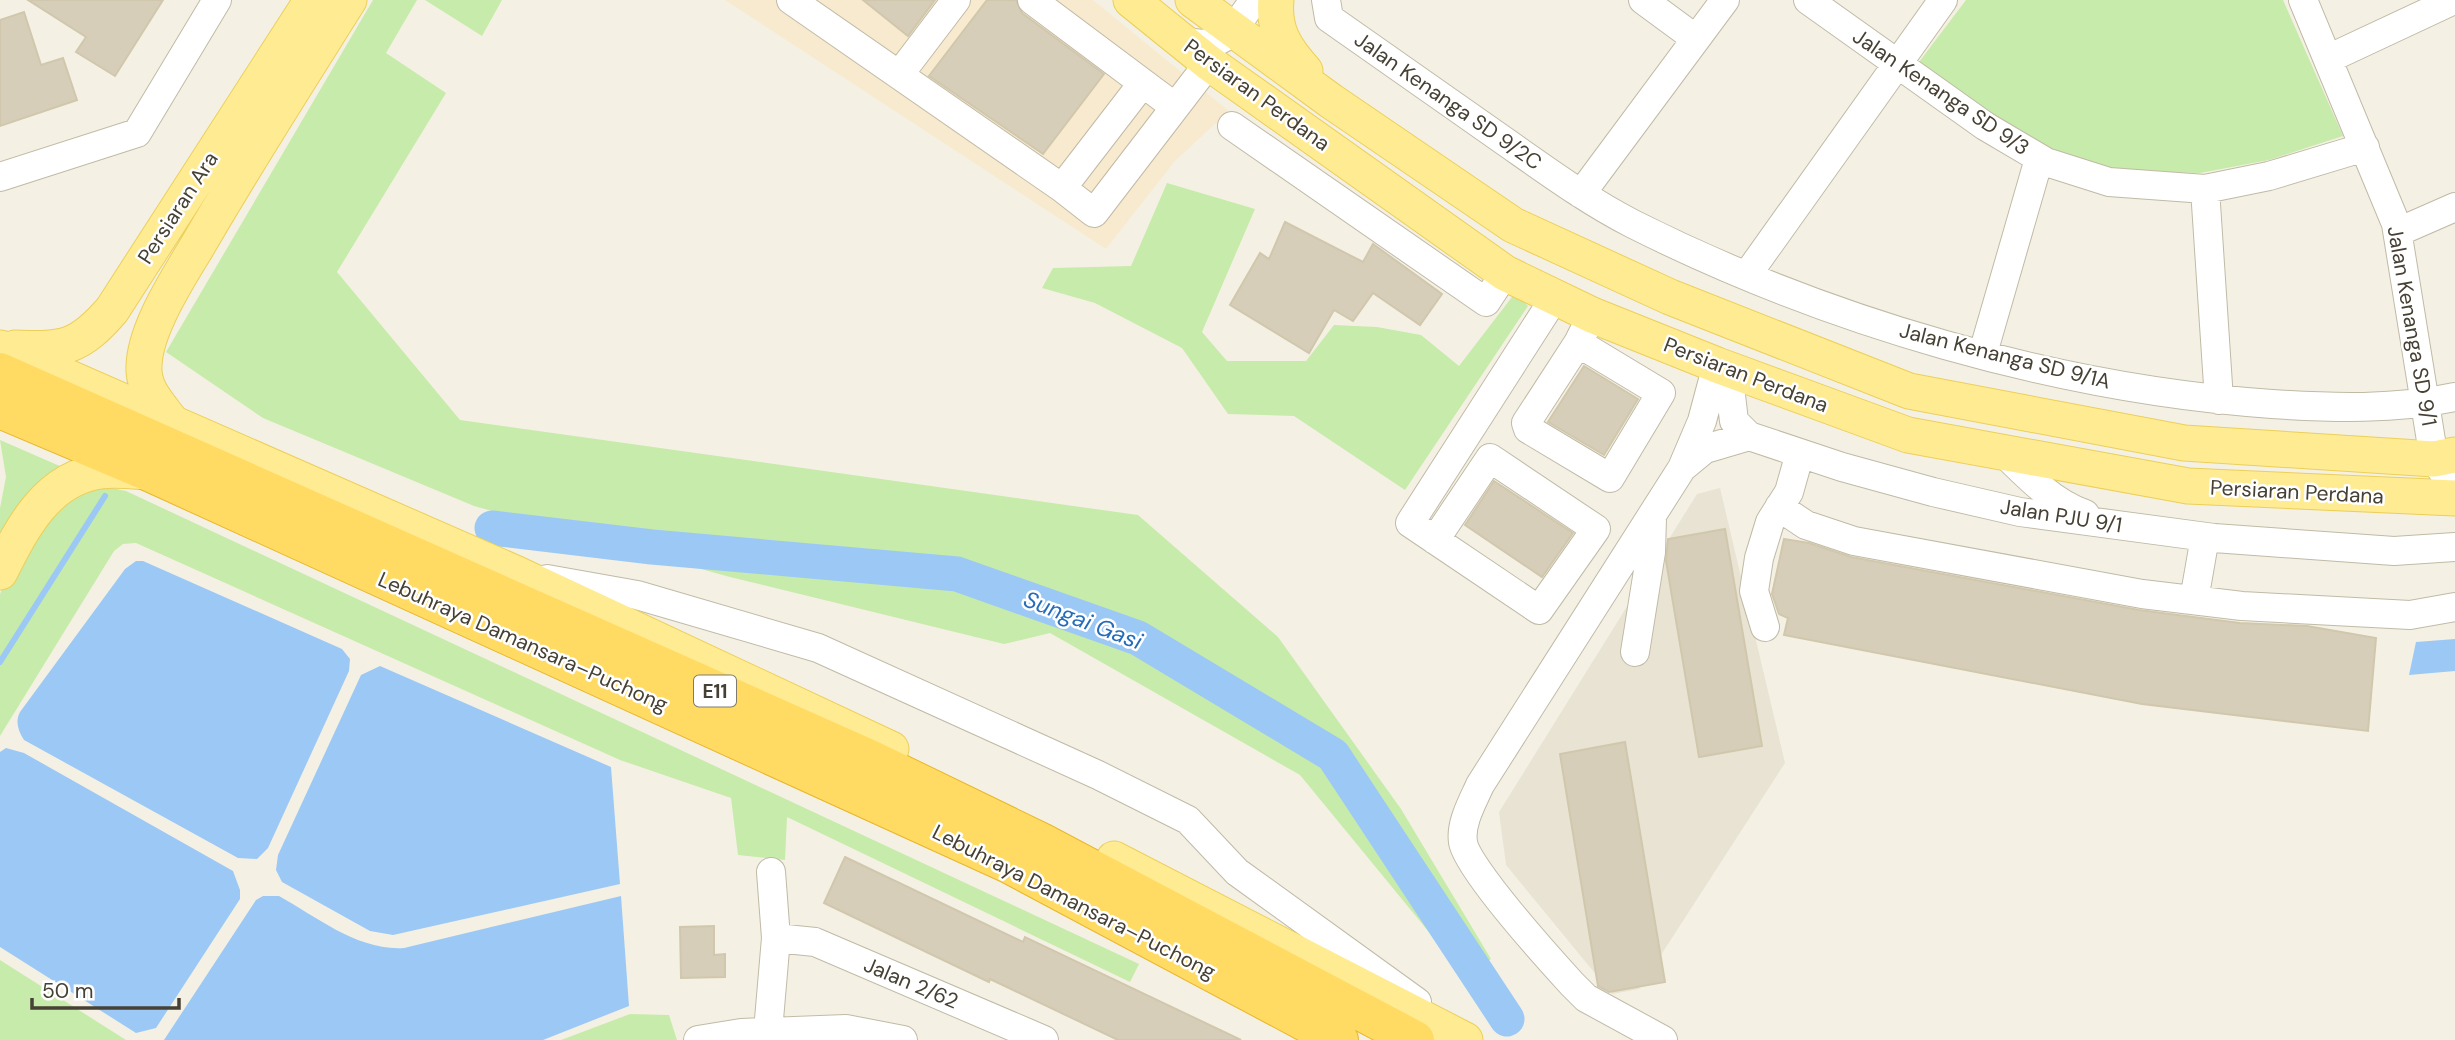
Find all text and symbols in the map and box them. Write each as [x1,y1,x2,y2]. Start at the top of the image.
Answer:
street label: Jalan Kenanga SD 9/3 [1847,22,2035,162]
street label: Jalan Kenanga SD 9/2C [1349,26,1547,176]
street label: Persiaran Perdana [1178,33,1336,157]
street label: Persiaran Ara [131,147,225,269]
street label: Jalan Kenanga SD 9/1 [2381,224,2443,428]
street label: Jalan Kenanga SD 9/1A [1897,316,2113,396]
street label: Persiaran Perdana [1660,331,1832,419]
street label: Persiaran Perdana [2209,473,2385,511]
street label: Jalan PJU 9/1 [1998,493,2124,539]
street label: Lebuhraya Damansara–Puchong [374,565,673,719]
water label: Sungai Gasi [1019,584,1147,656]
road number: E11 [694,676,736,706]
street label: Lebuhraya Damansara–Puchong [928,818,1221,986]
street label: Jalan 2/62 [859,951,963,1015]
scale bar [32,967,178,1011]
text: 50 m [42,977,93,1005]

